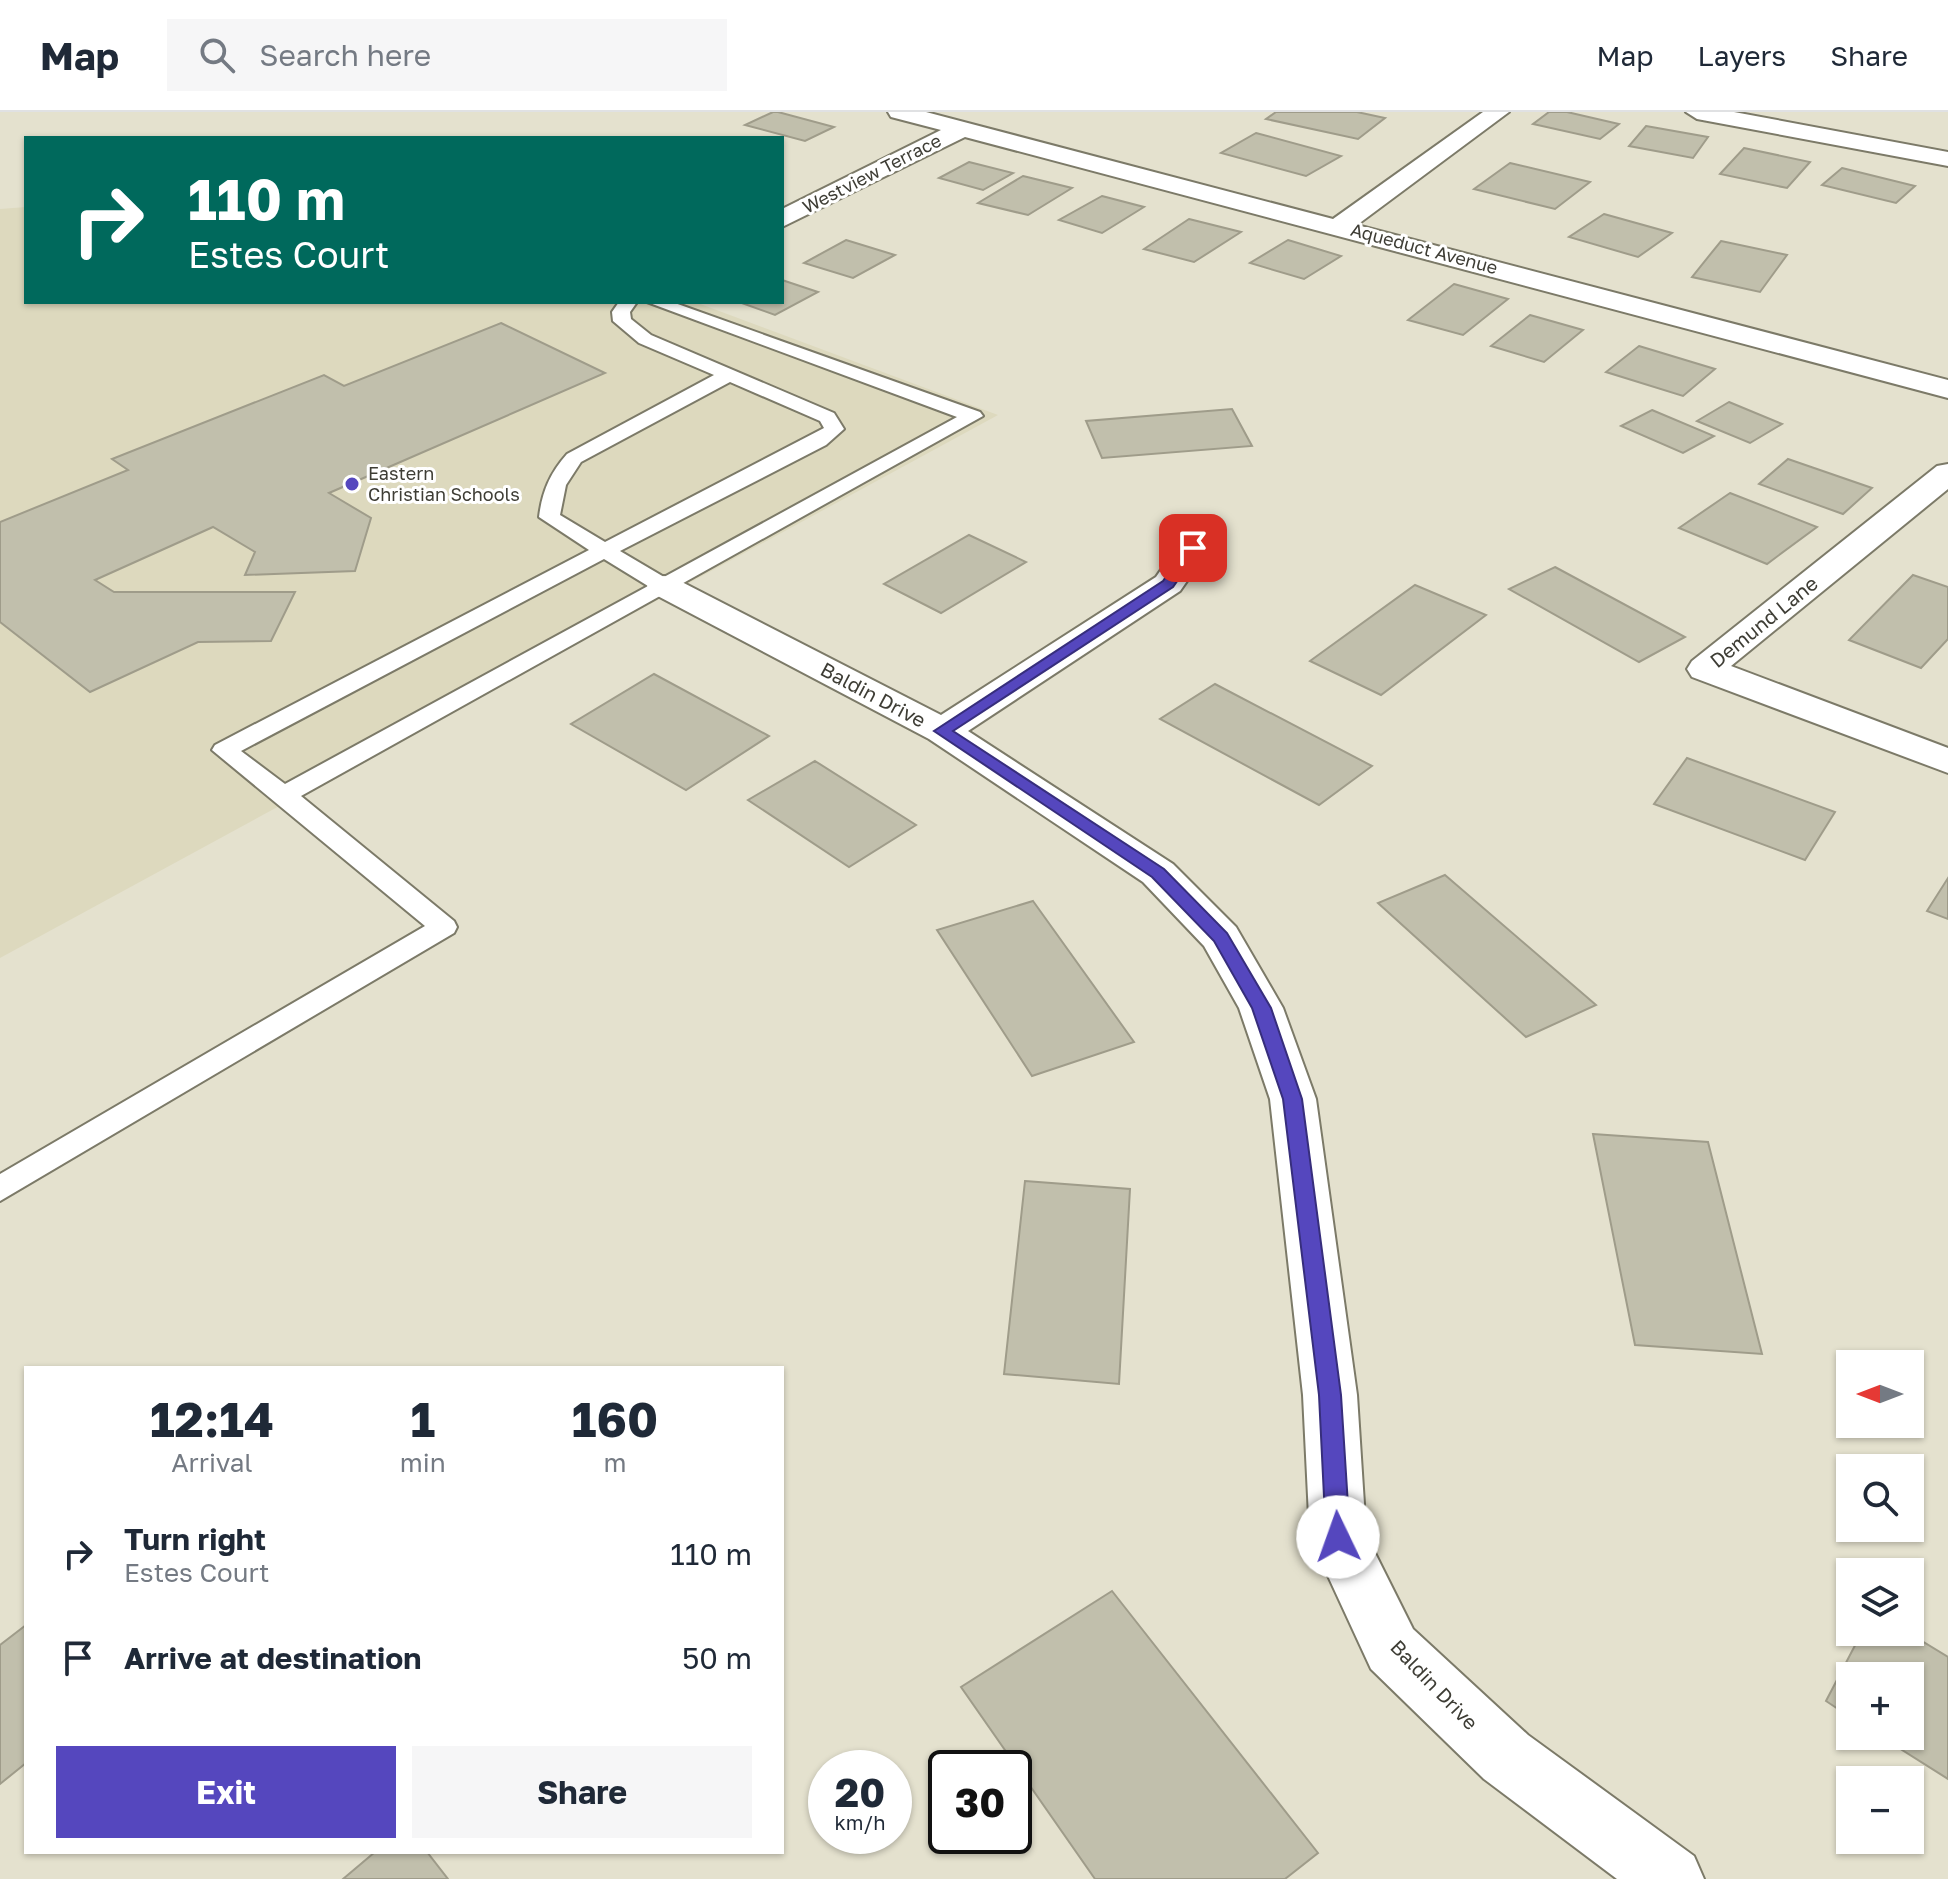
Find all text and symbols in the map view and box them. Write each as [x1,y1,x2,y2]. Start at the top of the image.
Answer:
search box [167,19,727,91]
text: Map [40,33,119,78]
icon: search [195,33,239,77]
text: Search here [259,37,431,73]
text: Map [1596,39,1654,72]
text: Layers [1698,39,1786,72]
text: Share [1830,39,1908,72]
street label: Westview Terrace [799,129,945,218]
text: 110 m [188,165,345,232]
icon: right [56,168,160,272]
street label: Aqueduct Avenue [1348,218,1500,278]
text: Estes Court [188,233,389,276]
place label: Eastern Christian Schools [368,462,520,505]
marker: Eastern Christian Schools [343,475,361,493]
pin [1159,514,1227,582]
icon: arrive [1171,526,1215,570]
street label: Demund Lane [1705,570,1822,672]
street label: Baldin Drive [817,656,930,732]
north arrow [1836,1350,1924,1438]
map controls [1836,1350,1924,1854]
text: 12:14 [150,1390,274,1448]
text: 1 [410,1390,435,1448]
text: 160 [572,1390,658,1448]
text: Arrival [171,1447,253,1478]
text: min [400,1447,446,1478]
text: m [603,1447,626,1478]
button: search [1836,1454,1924,1542]
position arrow [1296,1495,1380,1579]
text: Turn right [124,1521,266,1557]
icon: right [56,1532,100,1576]
text: 110 m [670,1536,752,1572]
text: Estes Court [124,1557,269,1588]
button: layers [1836,1558,1924,1646]
street label: Baldin Drive [1386,1634,1483,1734]
icon: arrive [56,1636,100,1680]
text: Arrive at destination [124,1640,421,1676]
text: 50 m [682,1640,752,1676]
button: + [1836,1662,1924,1750]
button: Exit [56,1746,396,1838]
button: Share [412,1746,752,1838]
speed limit sign: 30 [928,1750,1032,1854]
button: − [1836,1766,1924,1854]
text: 20 [835,1768,885,1816]
text: km/h [835,1810,885,1834]

